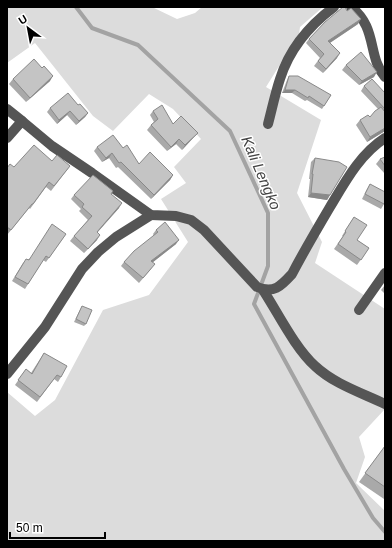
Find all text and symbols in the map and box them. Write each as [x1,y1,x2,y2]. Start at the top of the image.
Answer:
north arrow [8,8,48,48]
text: U [16,12,29,27]
water label: Kali Lengko [238,133,285,212]
scale bar [10,514,105,540]
text: 50 m [16,521,43,535]

